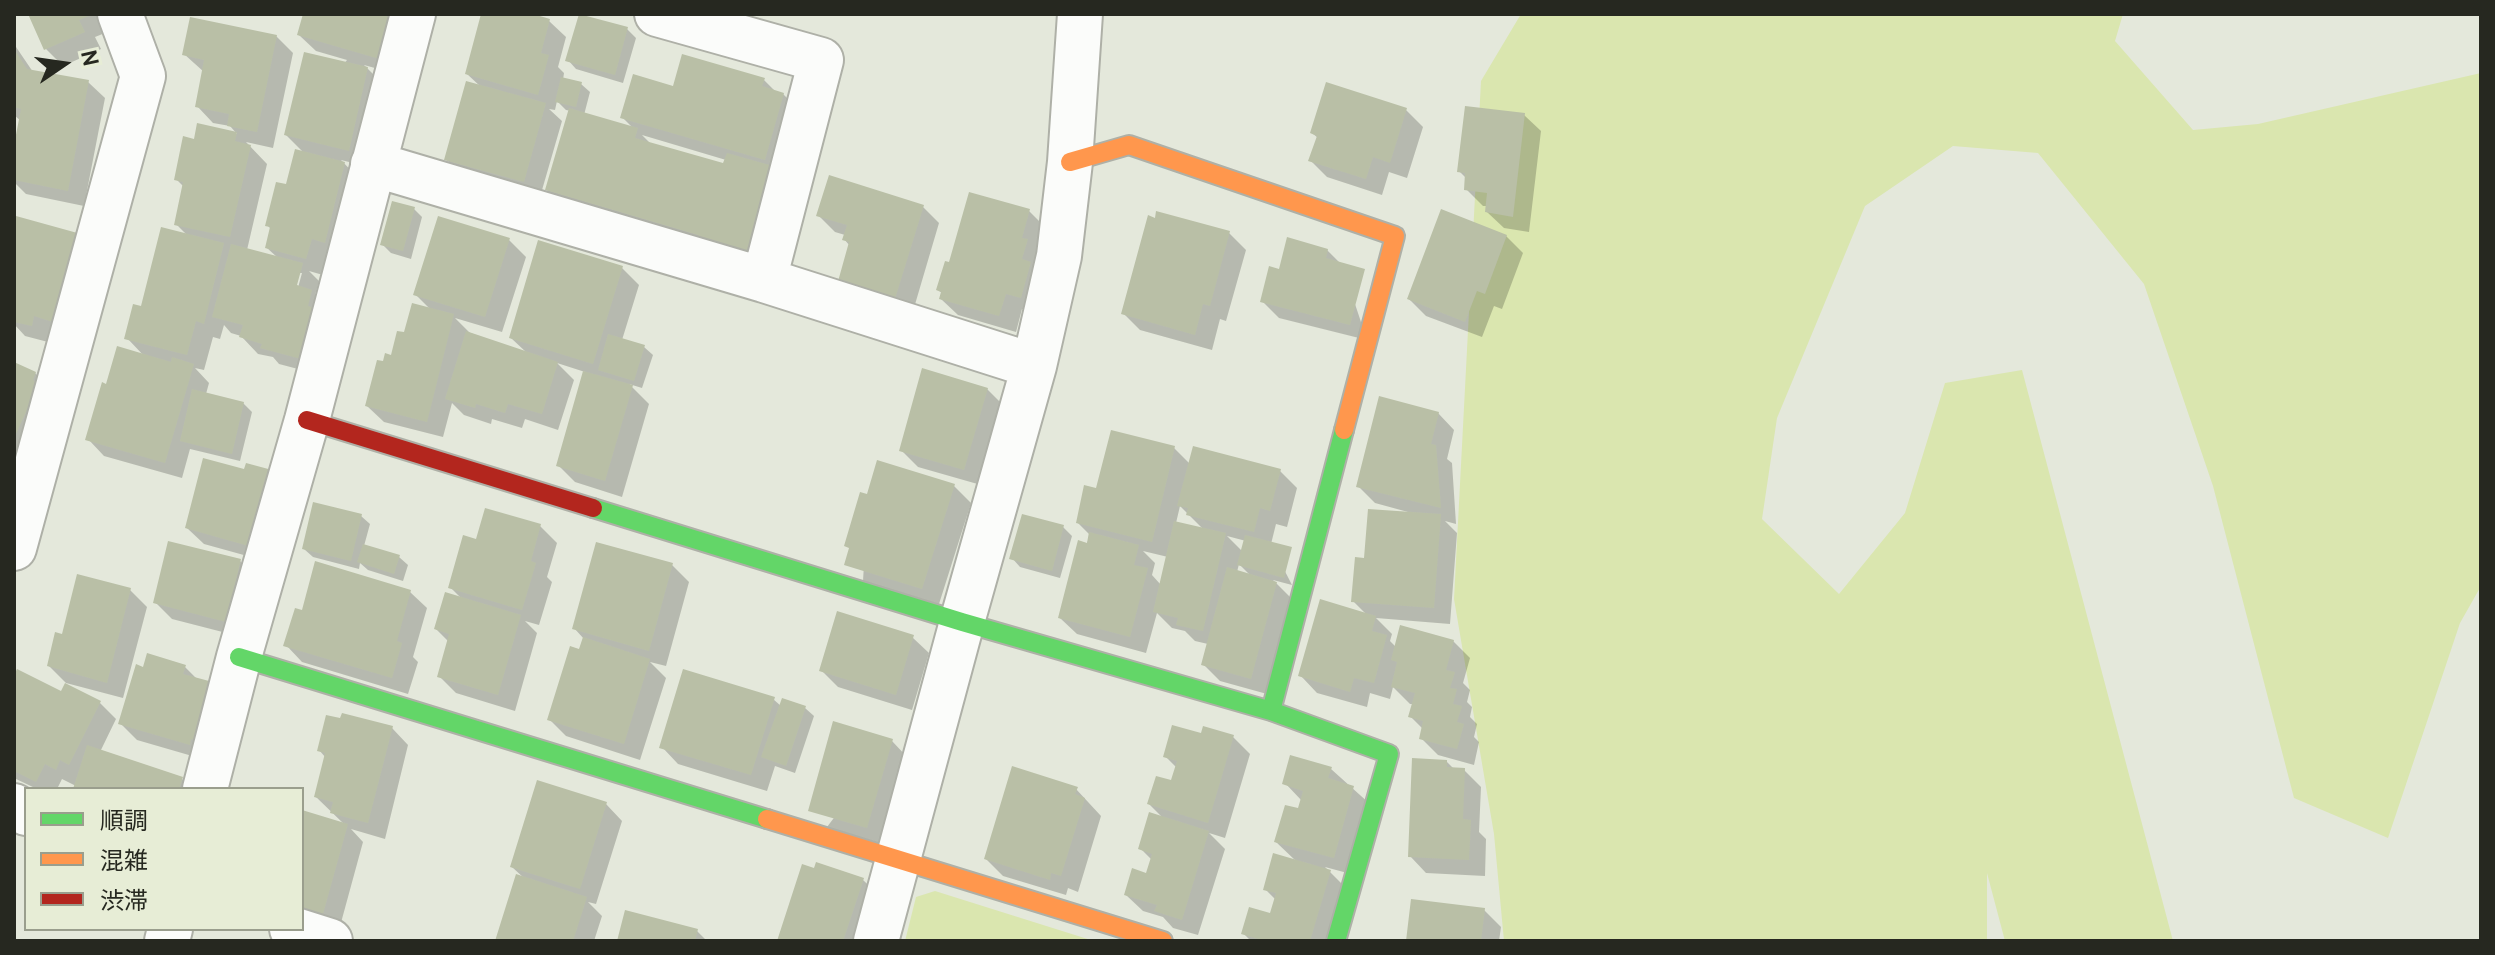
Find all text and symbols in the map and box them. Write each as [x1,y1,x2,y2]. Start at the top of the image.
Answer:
north arrow [24,24,104,104]
text: N [73,48,103,69]
legend [24,787,304,931]
text: 順調 [100,808,148,838]
text: 混雑 [100,848,148,878]
text: 渋滞 [100,888,148,918]

